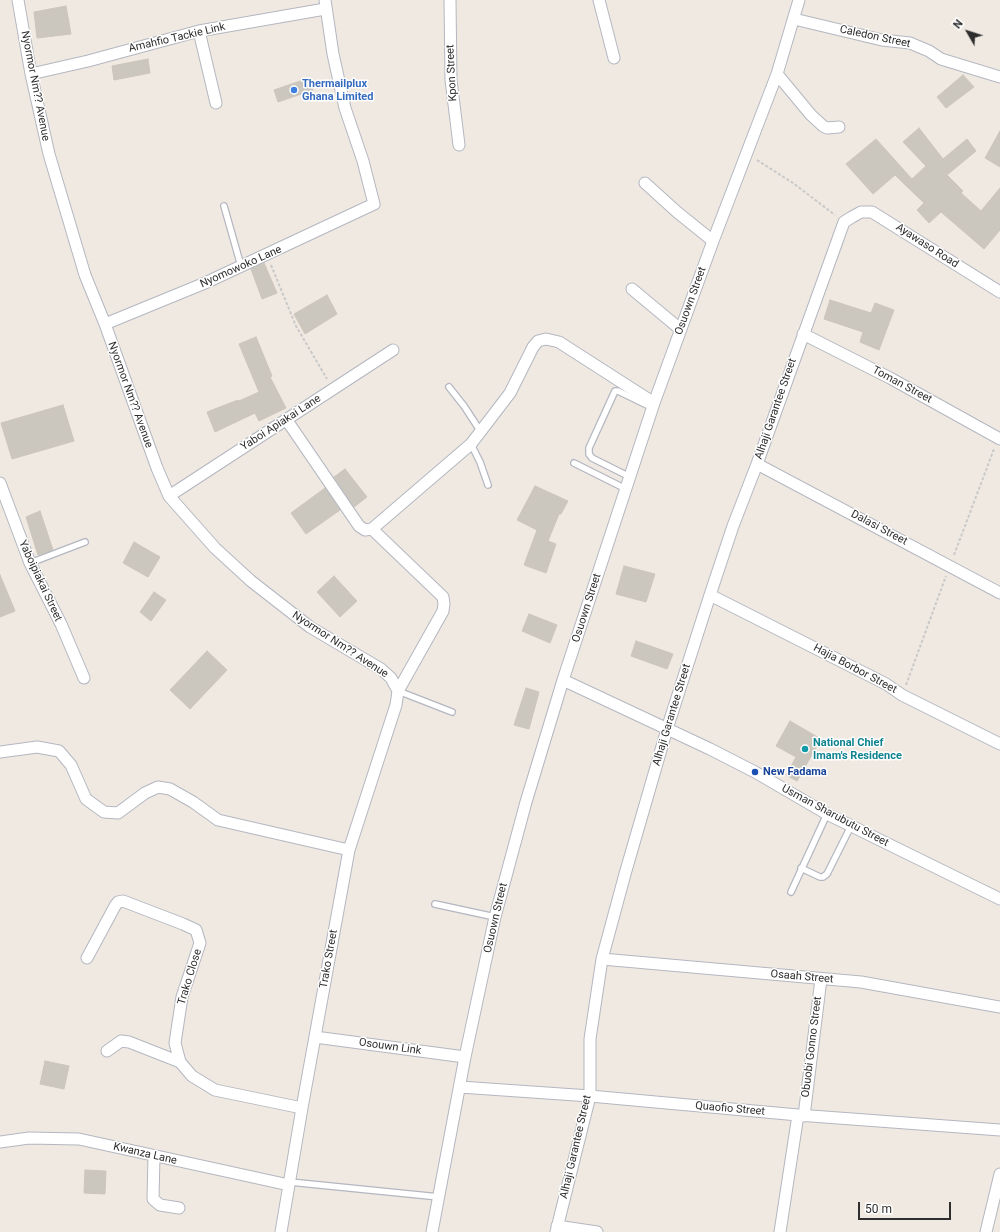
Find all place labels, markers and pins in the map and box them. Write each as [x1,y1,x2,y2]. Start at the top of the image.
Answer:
place label: Thermailplux Ghana Limited [302,77,373,103]
marker: Thermailplux Ghana Limited [289,85,299,95]
place label: National Chief Imam's Residence [813,736,902,762]
marker: National Chief Imam's Residence [800,744,810,754]
place label: New Fadama [763,765,827,779]
marker: New Fadama [750,767,760,777]

